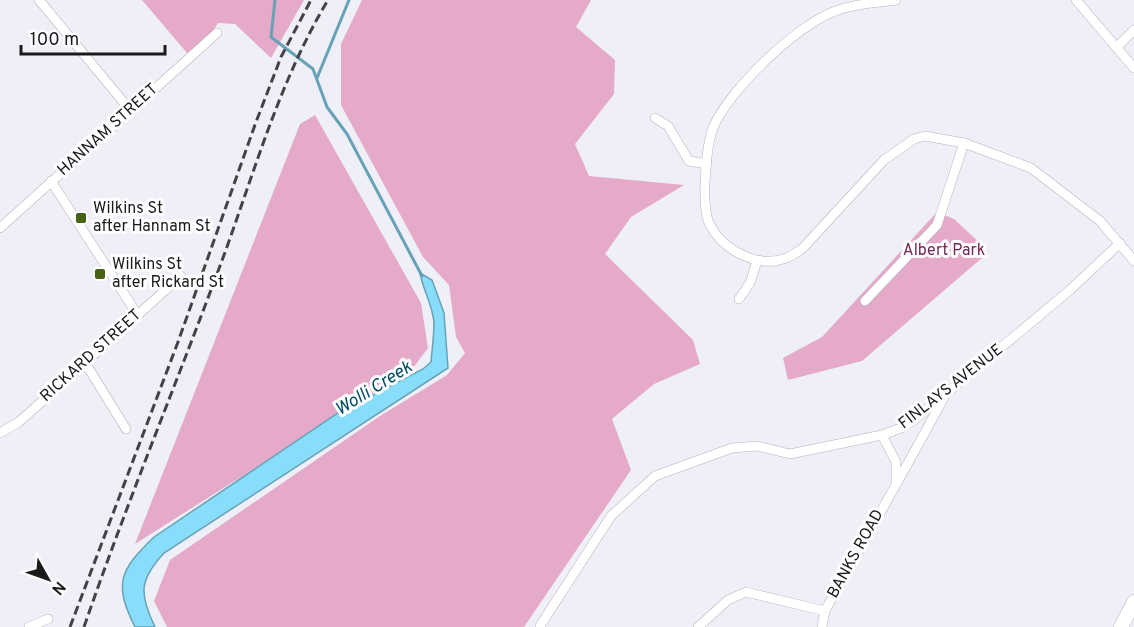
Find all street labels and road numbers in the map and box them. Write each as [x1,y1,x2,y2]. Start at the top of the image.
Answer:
street label: HANNAM STREET [54,80,162,180]
street label: RICKARD STREET [36,305,146,407]
street label: FINLAYS AVENUE [895,340,1007,434]
street label: BANKS ROAD [823,506,889,602]

